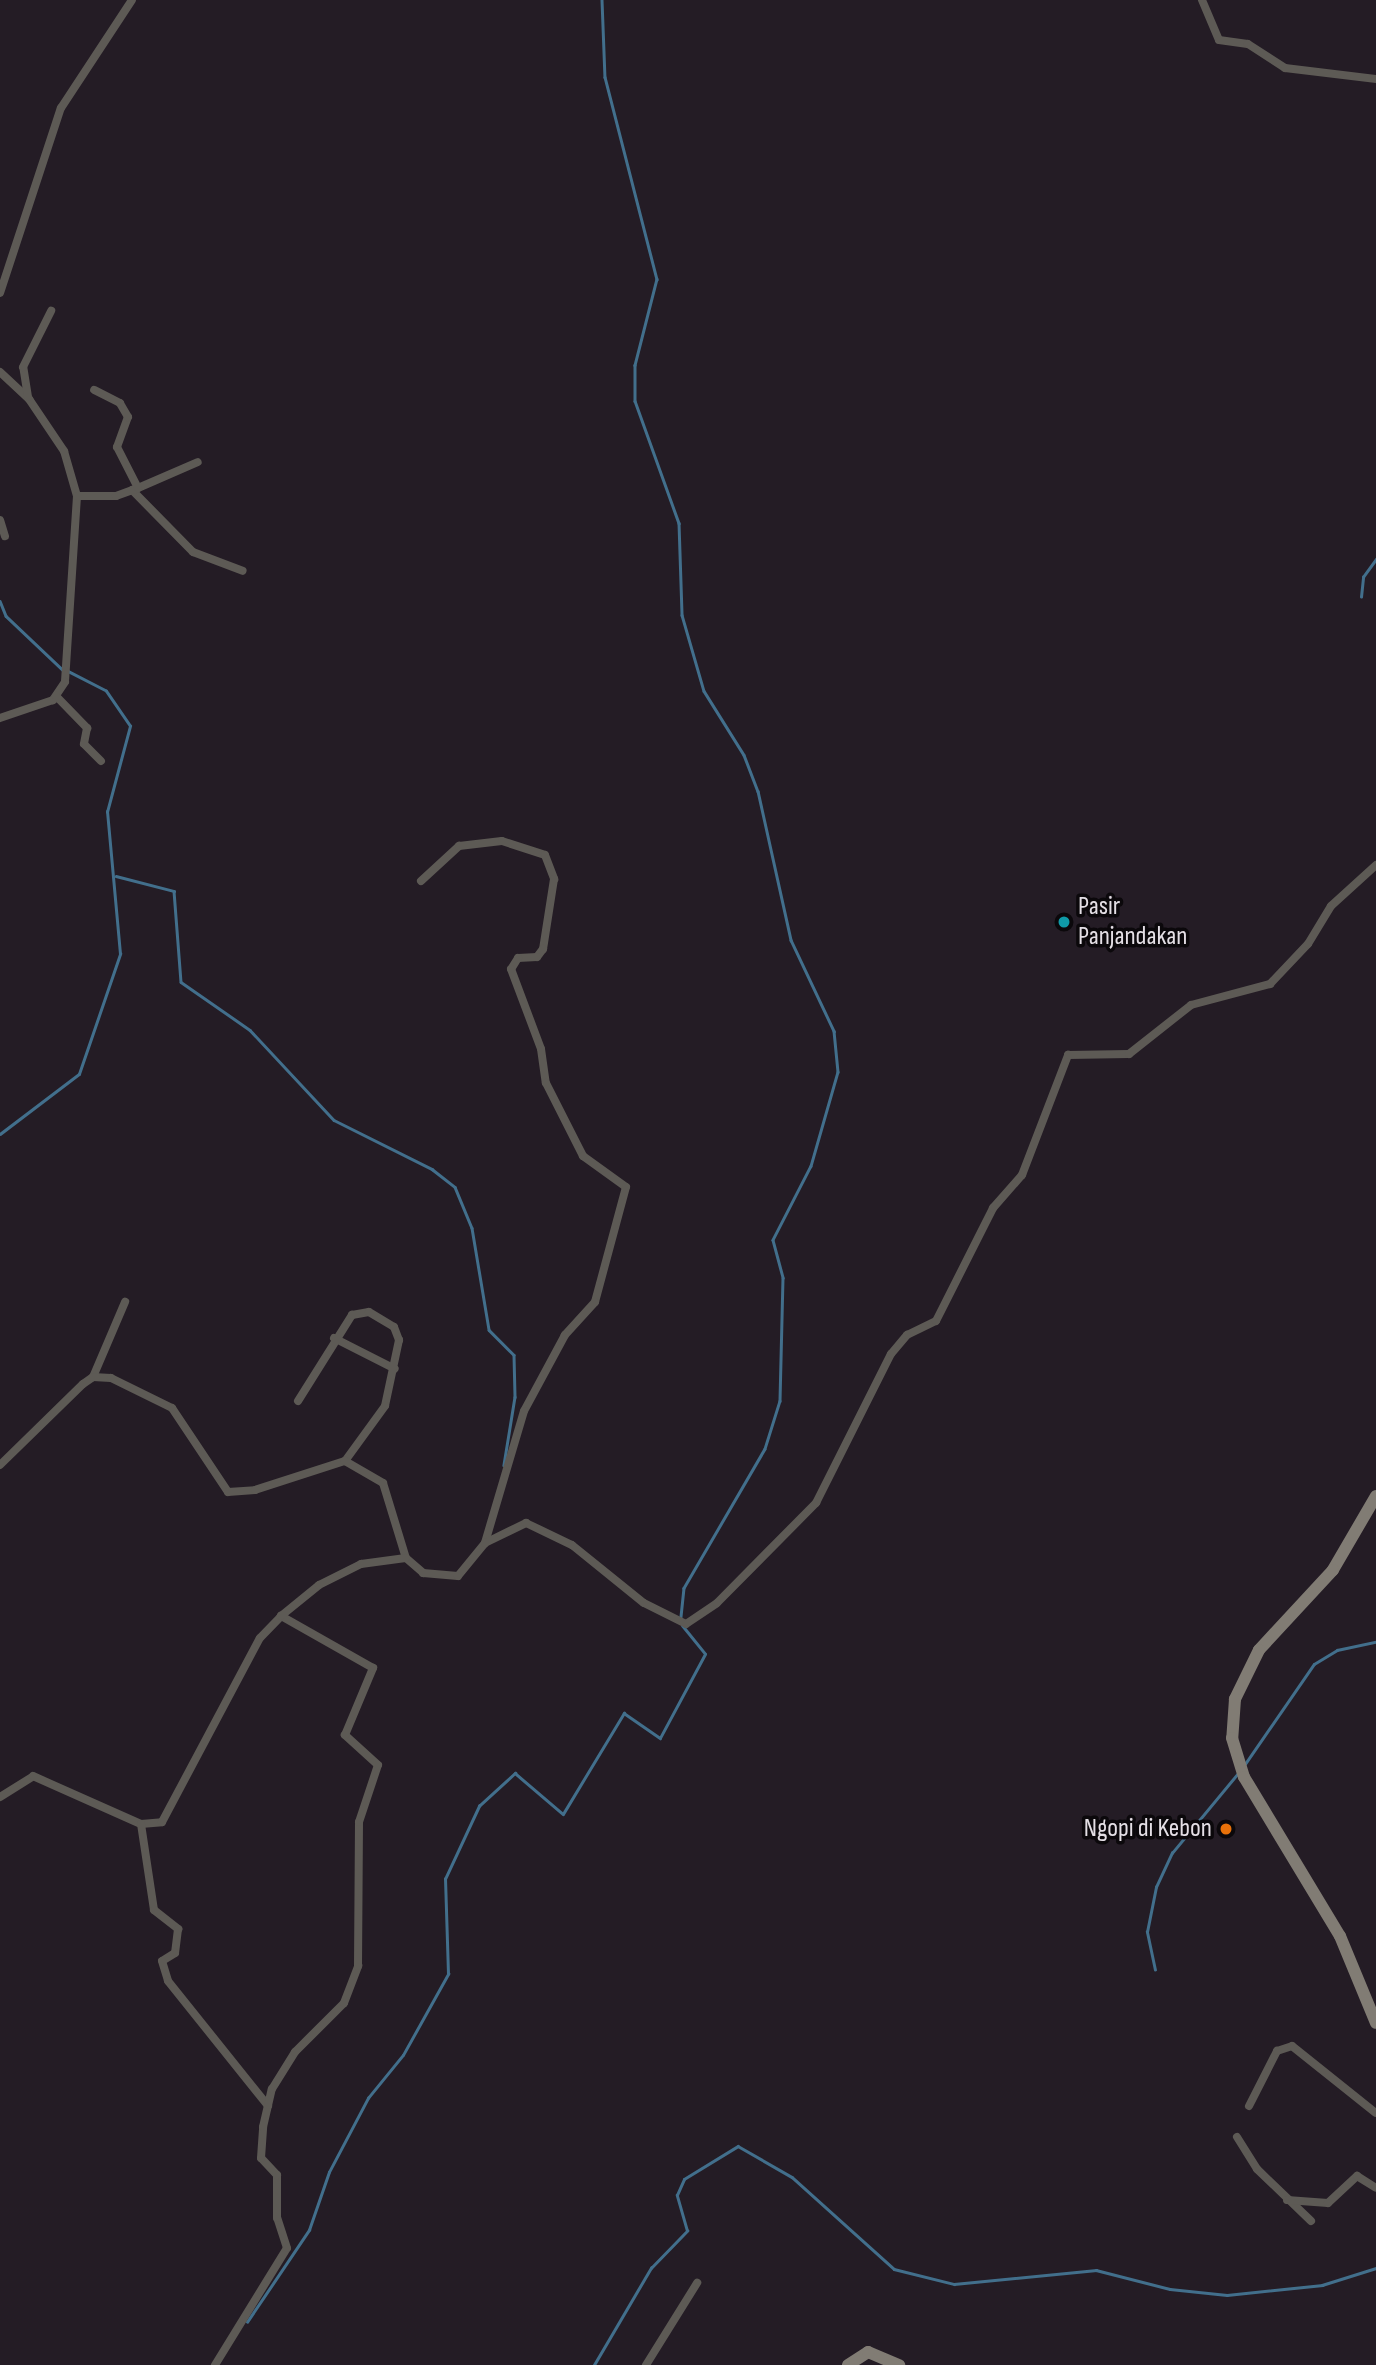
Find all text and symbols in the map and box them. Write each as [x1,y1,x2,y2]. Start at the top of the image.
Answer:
place label: Pasir Panjandakan [1078,891,1187,953]
marker: Pasir Panjandakan [1056,914,1072,930]
place label: Ngopi di Kebon [1084,1813,1212,1845]
marker: Ngopi di Kebon [1218,1821,1234,1837]

